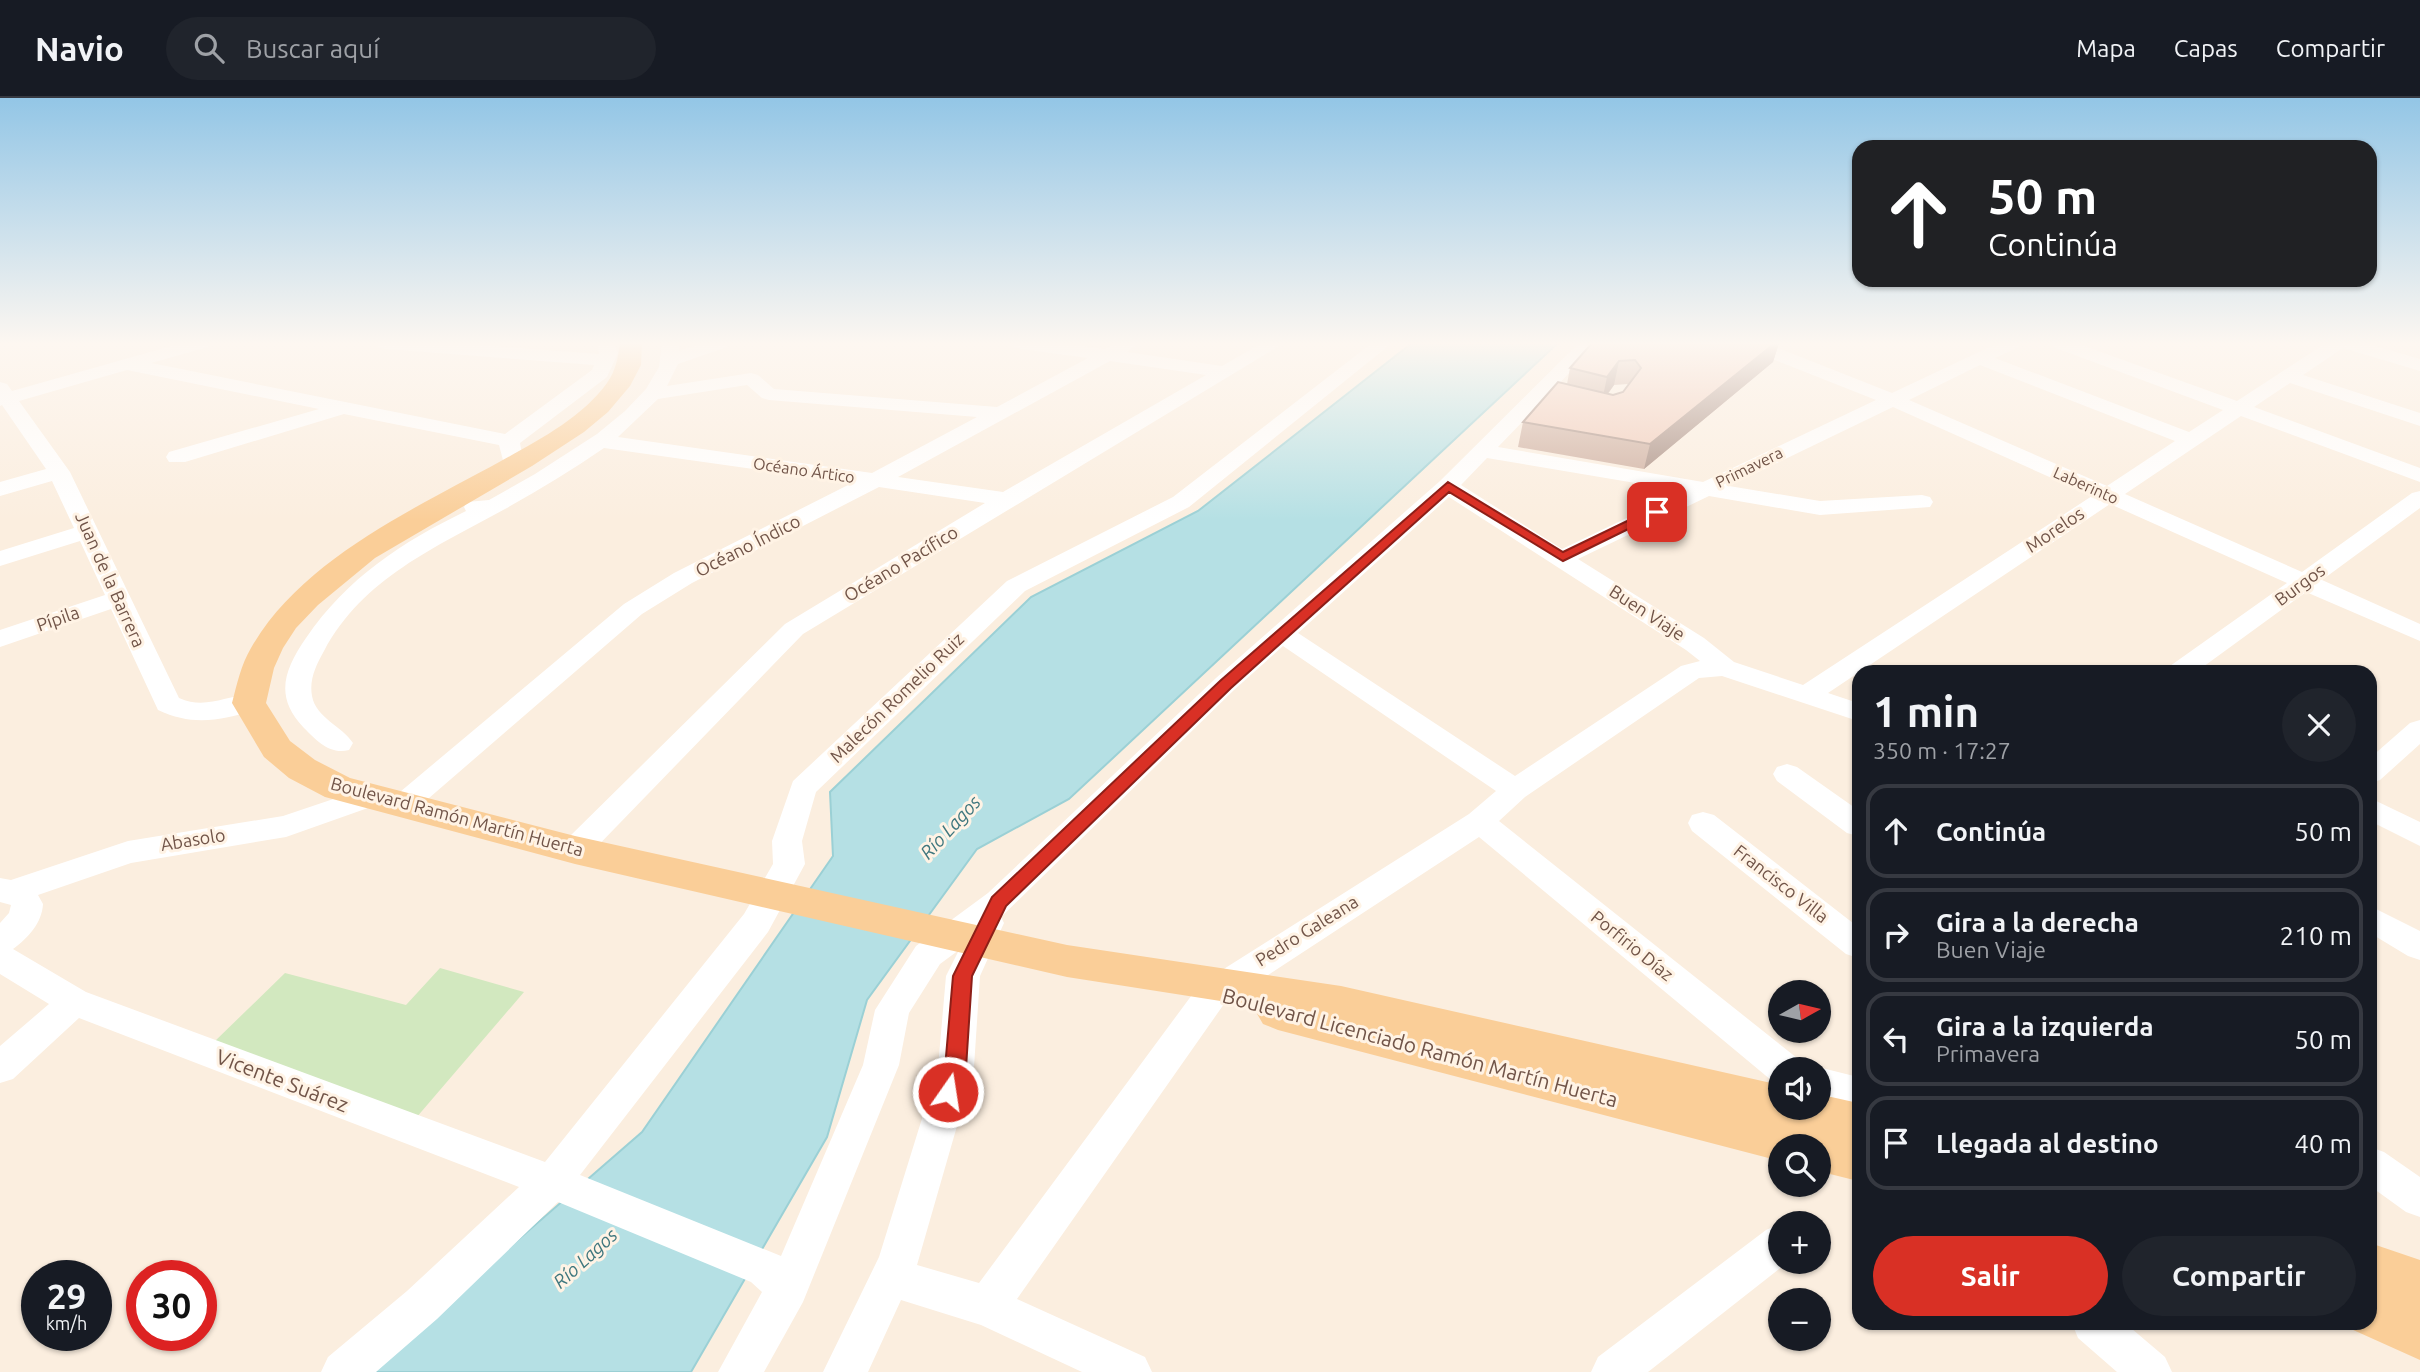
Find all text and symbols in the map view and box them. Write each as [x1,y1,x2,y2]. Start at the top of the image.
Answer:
search box [166,17,656,80]
icon: search [190,29,228,67]
text: Navio [35,30,124,67]
text: Buscar aquí [246,34,379,63]
text: Mapa [2076,35,2136,62]
text: Capas [2174,35,2238,62]
text: Compartir [2276,35,2385,62]
icon: ahead [1873,168,1964,259]
text: 50 m [1988,168,2097,223]
text: Continúa [1988,226,2118,262]
street label: Primavera [1713,443,1785,491]
street label: Océano Ártico [752,452,856,486]
street label: Laberinto [2051,463,2121,507]
pin [1627,482,1687,542]
icon: arrive [1638,493,1676,531]
street label: Morelos [2021,502,2088,556]
street label: Juan de la Barrera [72,509,150,650]
street label: Océano Índico [691,509,803,580]
street label: Océano Pacífico [840,521,961,605]
street label: Burgos [2270,559,2329,609]
street label: Buen Viaje [1606,580,1689,644]
street label: Pípila [34,601,82,635]
street label: Malecón Romelio Ruiz [825,628,967,766]
text: 1 min [1873,688,1979,735]
button: close [2282,688,2356,762]
text: 350 m · 17:27 [1873,738,2011,763]
street label: Boulevard Ramón Martín Huerta [329,773,586,859]
water label: Río Lagos [915,791,985,863]
icon: ahead [1877,812,1915,850]
text: Continúa [1936,817,2046,846]
text: 50 m [2294,817,2352,846]
street label: Abasolo [159,824,227,854]
street label: Francisco Villa [1730,840,1833,926]
street label: Pedro Galeana [1252,891,1361,970]
street label: Porfirio Díaz [1588,906,1678,984]
text: Gira a la derecha [1936,908,2139,937]
icon: right [1877,916,1915,954]
text: 210 m [2280,921,2352,950]
text: Buen Viaje [1936,937,2046,962]
north arrow [1768,980,1830,1043]
map controls [1768,980,1831,1351]
street label: Boulevard Licenciado Ramón Martín Huerta [1220,983,1621,1111]
text: Gira a la izquierda [1936,1012,2154,1041]
icon: left [1877,1020,1915,1058]
text: 50 m [2294,1025,2352,1054]
text: Primavera [1936,1041,2040,1066]
street label: Vicente Suárez [213,1044,352,1116]
position arrow [911,1055,985,1129]
button: sound [1768,1057,1831,1120]
icon: arrive [1877,1124,1915,1162]
text: Llegada al destino [1936,1129,2159,1158]
text: 40 m [2294,1129,2352,1158]
button: search [1768,1134,1831,1197]
button: + [1768,1211,1831,1274]
water label: Río Lagos [549,1224,622,1292]
button: Salir [1873,1236,2108,1316]
button: Compartir [2122,1236,2356,1316]
speed limit sign: 30 [126,1260,217,1351]
text: 29 [47,1276,86,1316]
button: − [1768,1288,1831,1351]
text: km/h [46,1313,87,1333]

